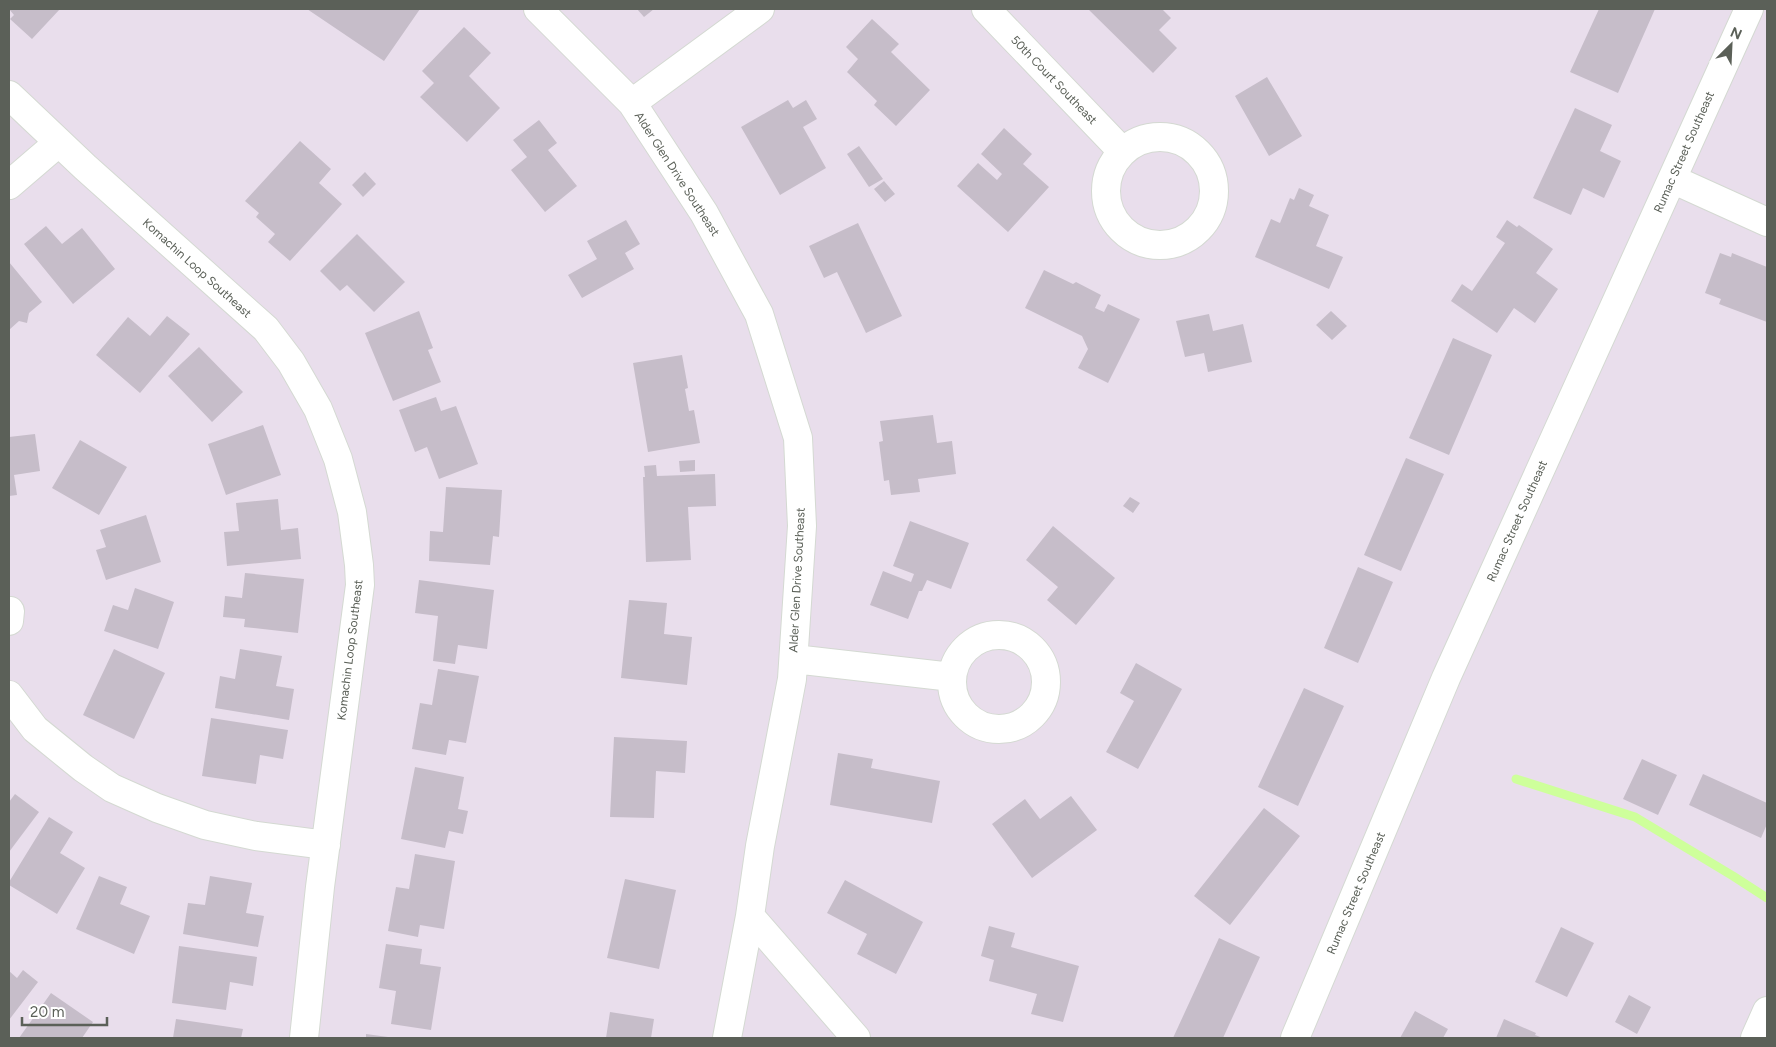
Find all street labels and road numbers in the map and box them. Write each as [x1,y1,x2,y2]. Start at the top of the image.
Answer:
street label: 50th Court Southeast [1008,33,1100,128]
street label: Rumac Street Southeast [1651,89,1717,215]
street label: Alder Glen Drive Southeast [632,109,723,239]
street label: Komachin Loop Southeast [140,215,255,321]
street label: Rumac Street Southeast [1484,458,1550,584]
street label: Alder Glen Drive Southeast [786,507,808,653]
street label: Komachin Loop Southeast [334,579,366,721]
street label: Rumac Street Southeast [1324,829,1388,956]

